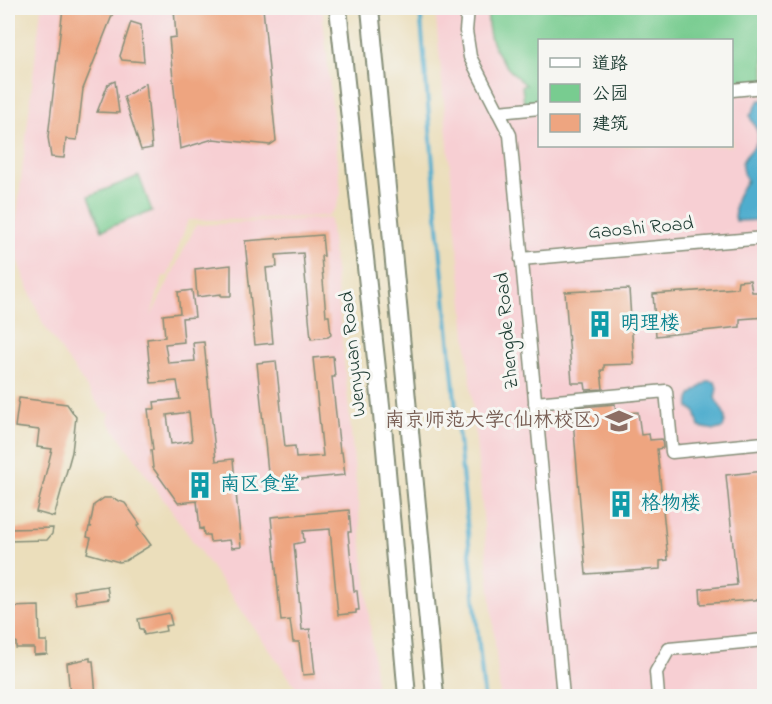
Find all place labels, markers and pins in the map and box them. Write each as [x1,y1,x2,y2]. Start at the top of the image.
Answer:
building icon: 明理楼 [585,309,615,339]
place label: 明理楼 [620,310,680,339]
school or university icon: 南京师范大学(仙林校区) [604,406,634,436]
place label: 南京师范大学(仙林校区) [385,407,599,436]
building icon: 南区食堂 [185,470,215,500]
place label: 南区食堂 [220,471,300,500]
building icon: 格物楼 [606,489,636,519]
place label: 格物楼 [641,490,701,519]

